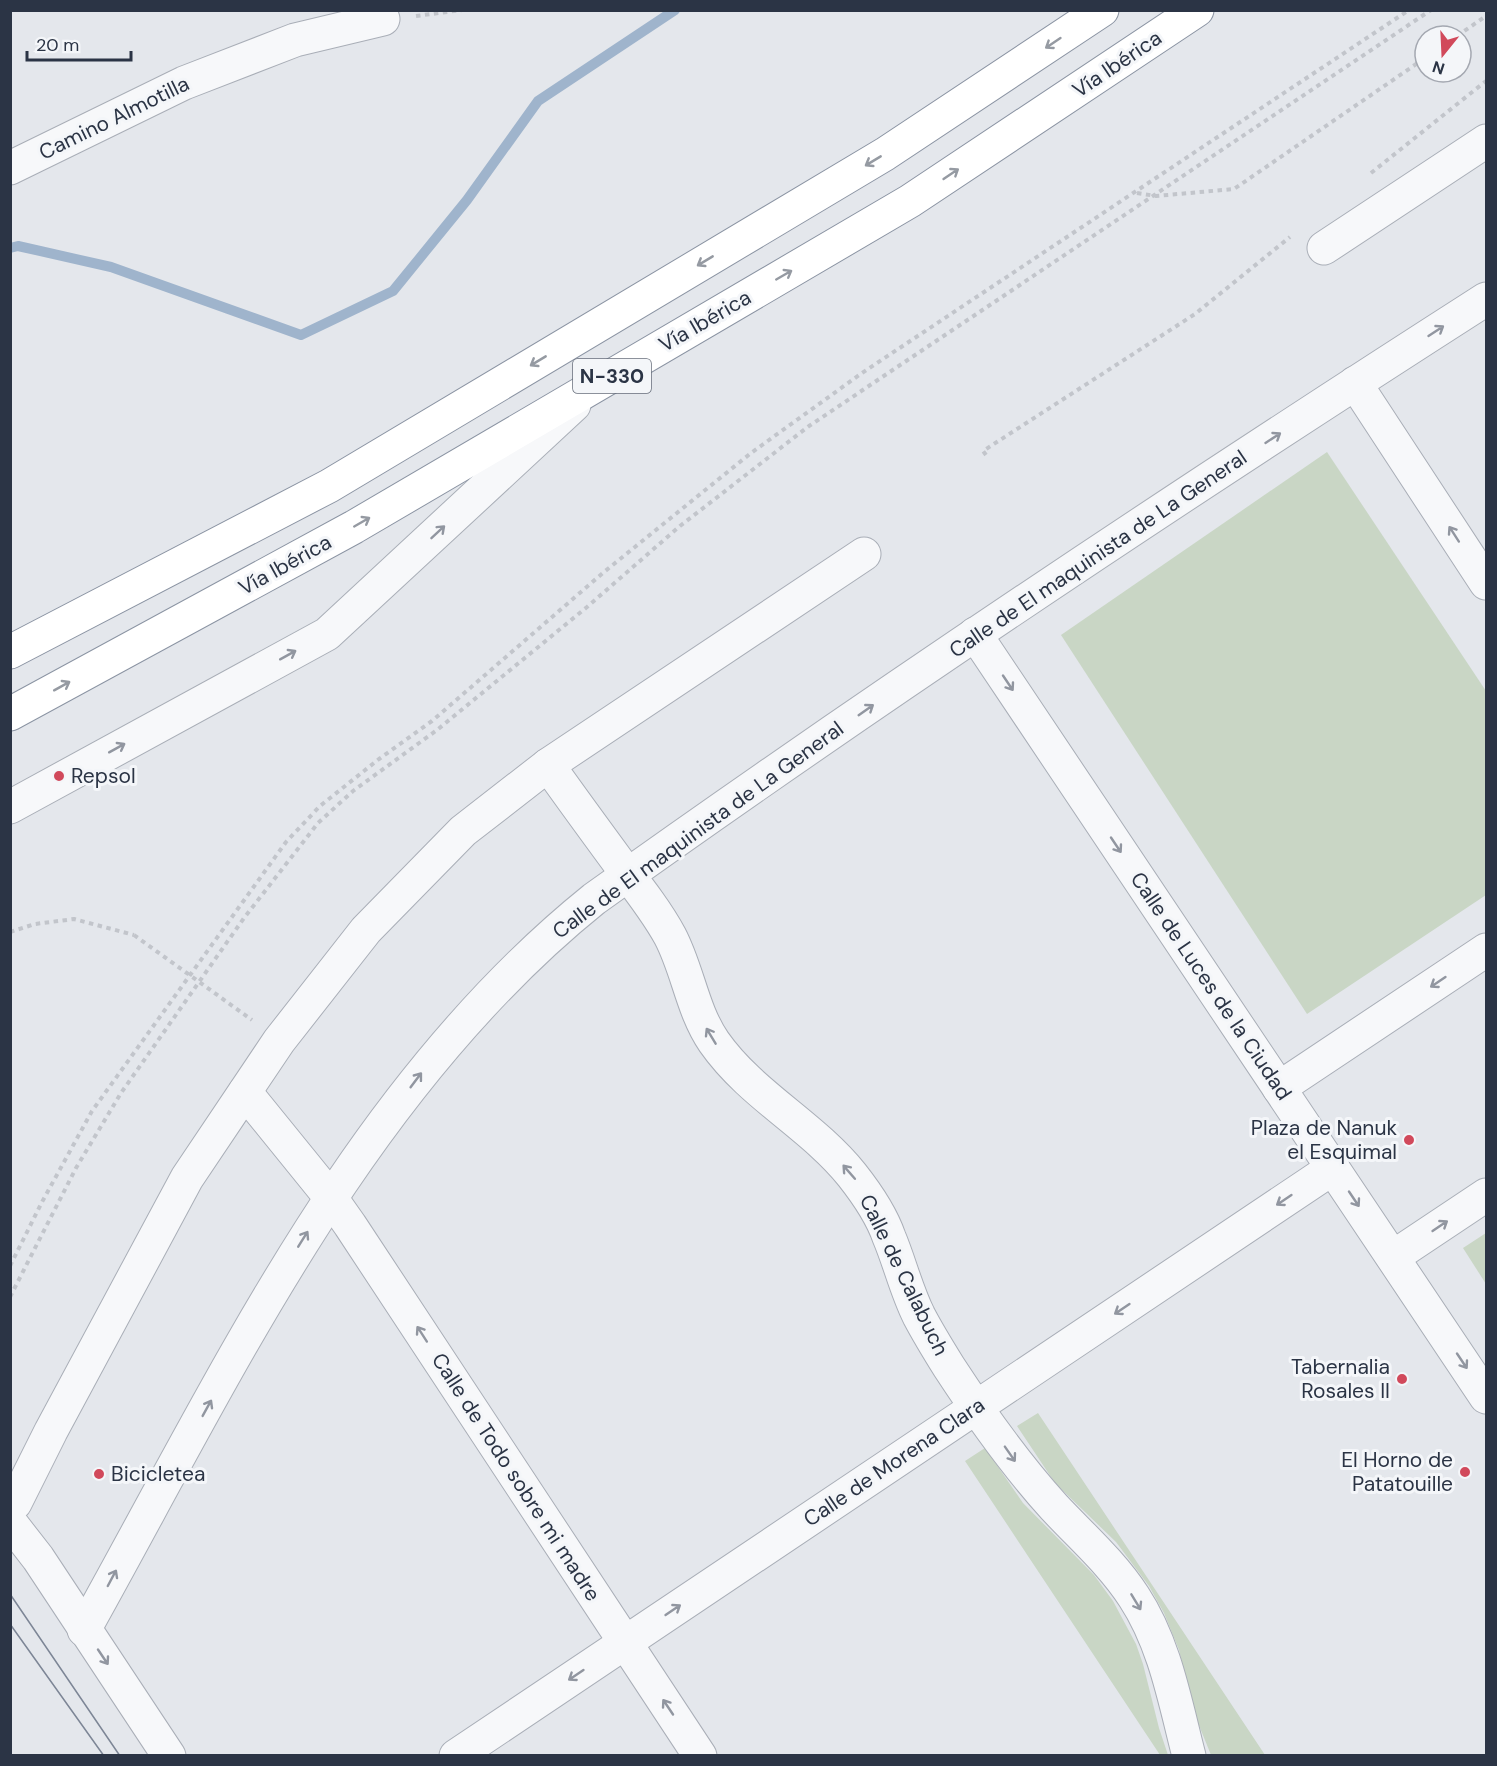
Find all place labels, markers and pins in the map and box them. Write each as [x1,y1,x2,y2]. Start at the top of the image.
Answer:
place label: Repsol [71,762,136,790]
marker: Repsol [52,769,66,783]
place label: Plaza de Nanuk el Esquimal [1251,1114,1397,1166]
marker: Plaza de Nanuk el Esquimal [1402,1133,1416,1147]
place label: Tabernalia Rosales II [1291,1353,1390,1405]
marker: Tabernalia Rosales II [1395,1372,1409,1386]
place label: El Horno de Patatouille [1341,1446,1453,1498]
place label: Bicicletea [111,1460,205,1488]
marker: El Horno de Patatouille [1458,1465,1472,1479]
marker: Bicicletea [92,1467,106,1481]

